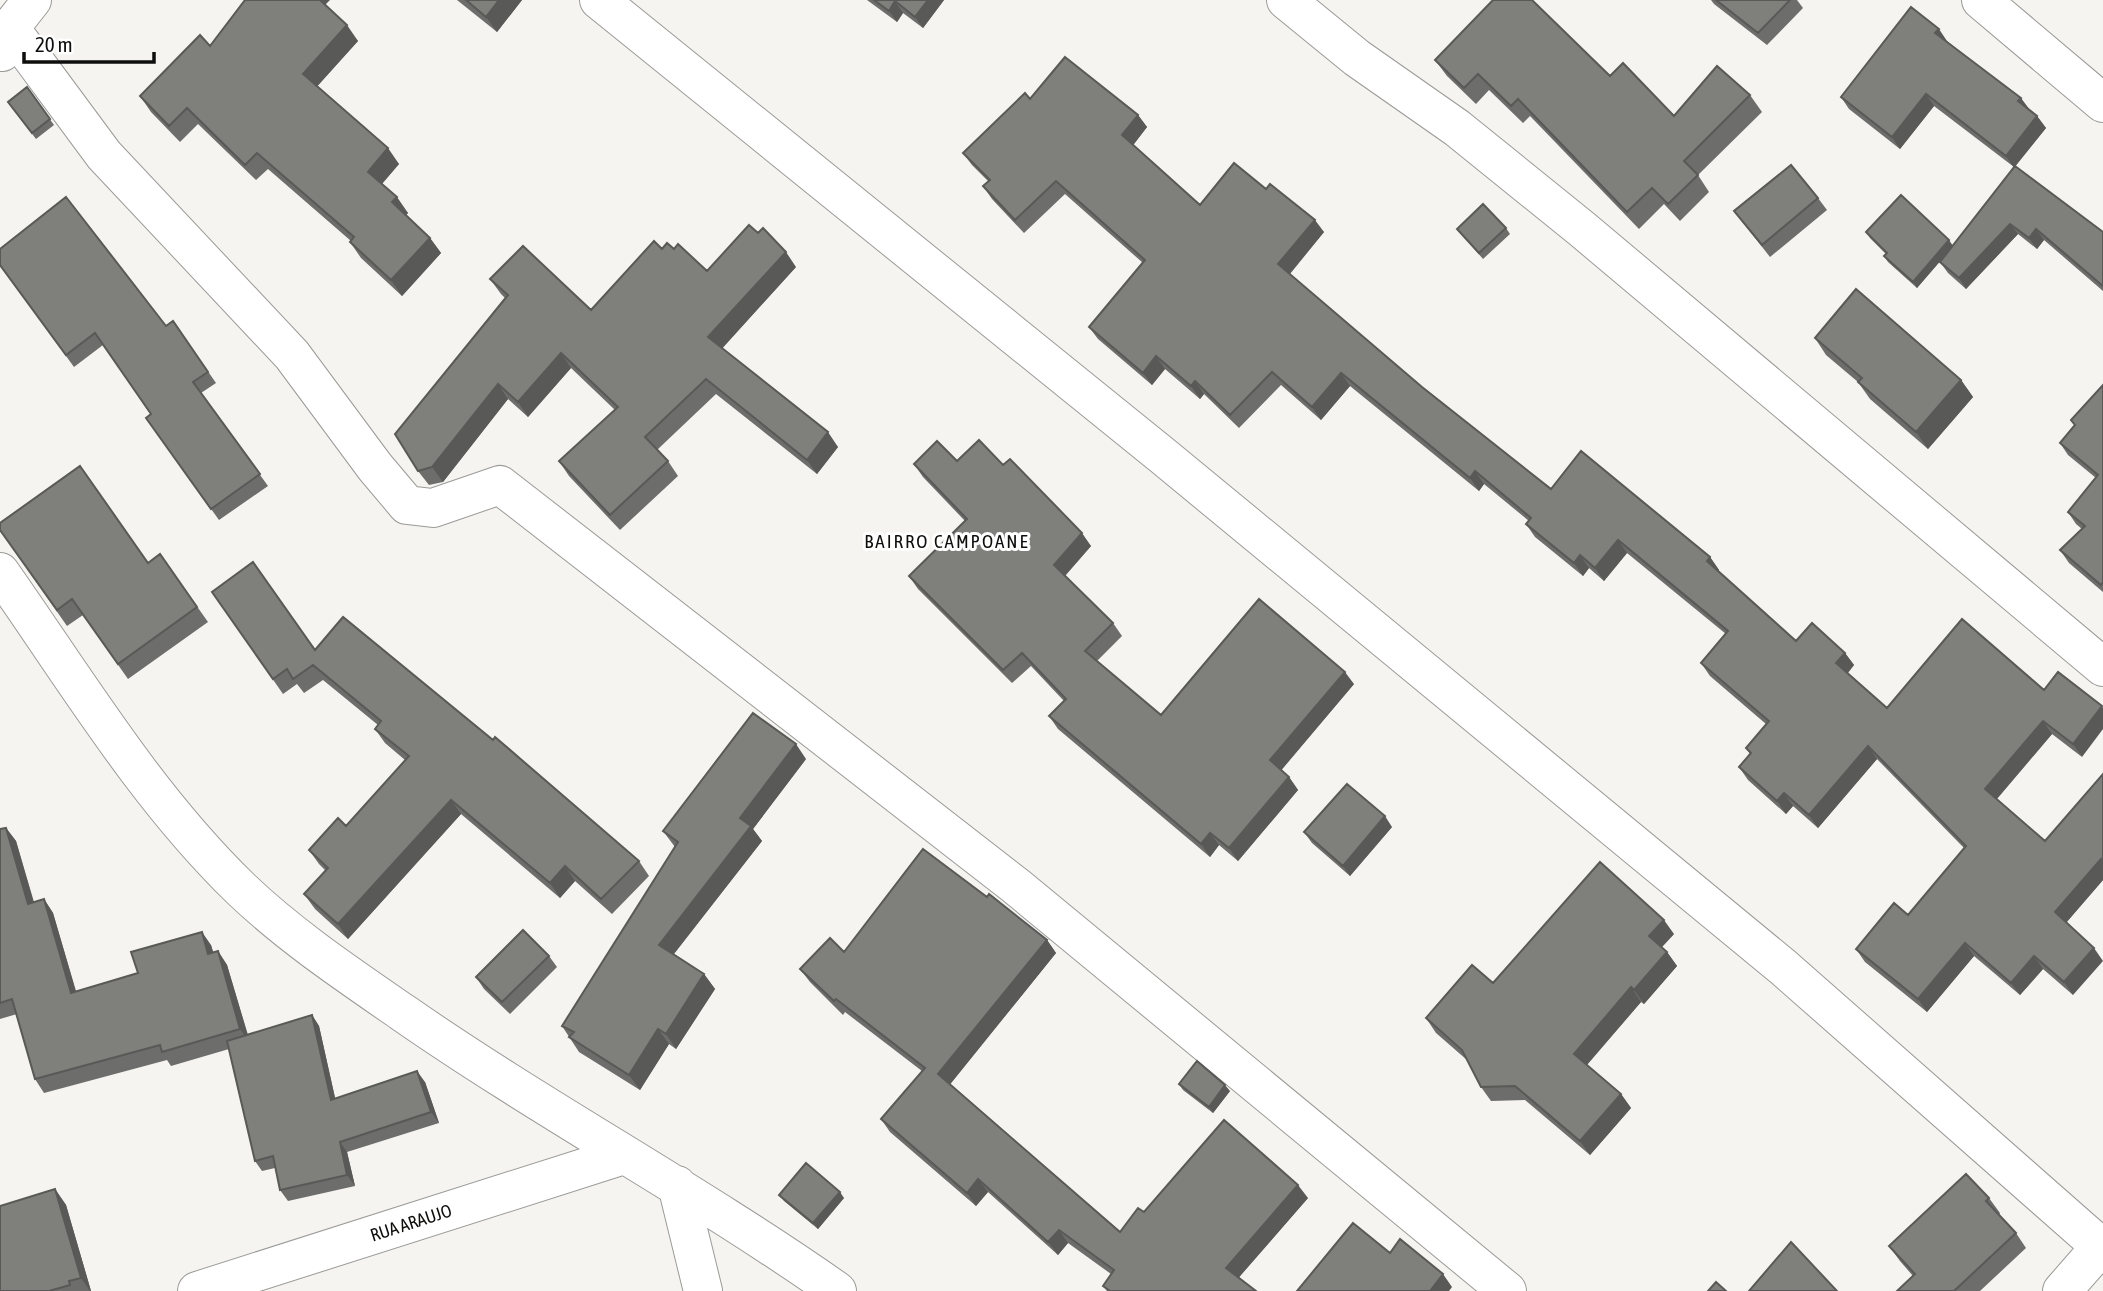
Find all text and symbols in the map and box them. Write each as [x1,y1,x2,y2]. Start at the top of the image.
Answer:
scale bar [24,21,154,65]
text: 20 m [35,32,73,56]
district label: BAIRRO CAMPOANE [864,530,1030,552]
street label: RUA ARAUJO [367,1199,454,1246]

